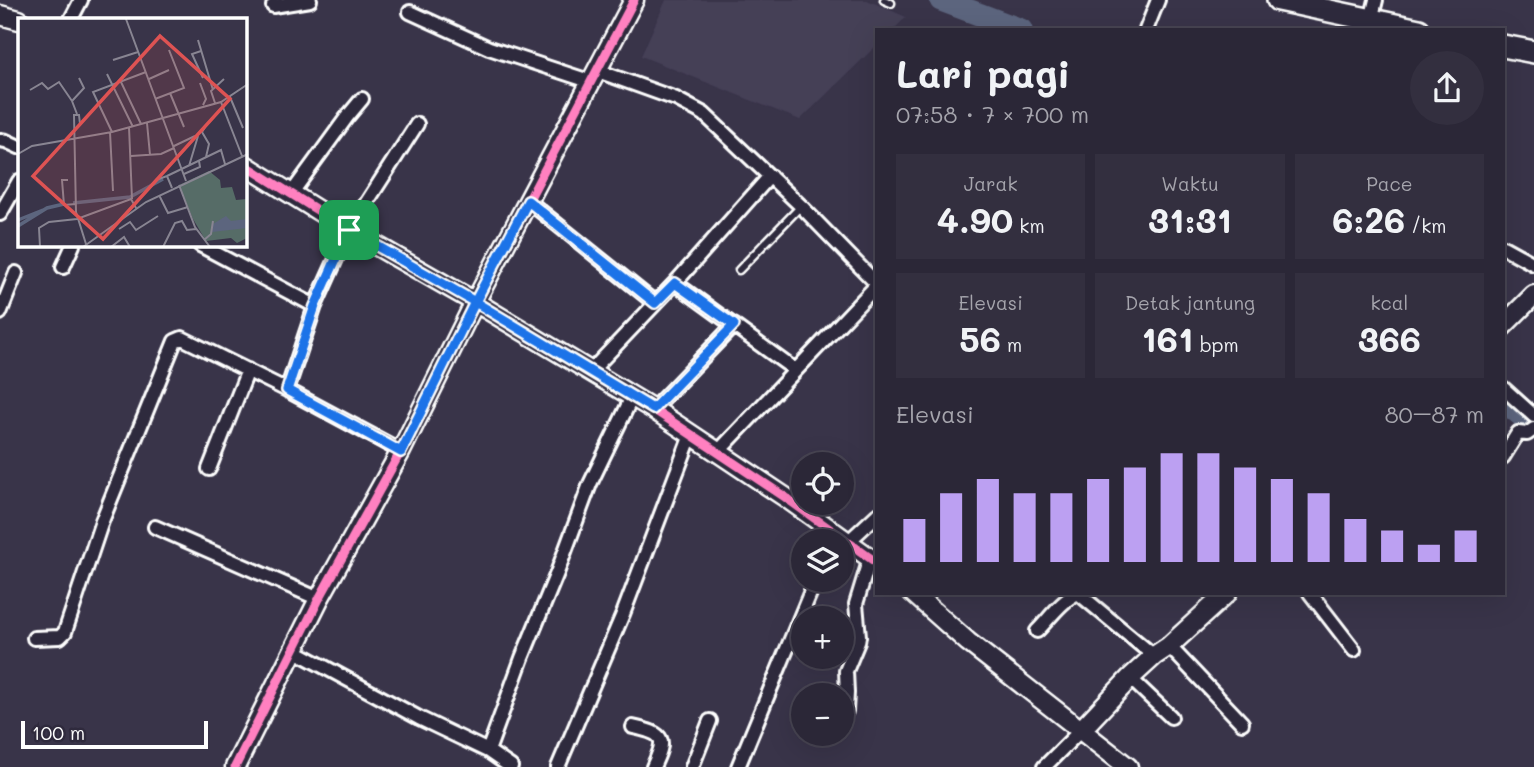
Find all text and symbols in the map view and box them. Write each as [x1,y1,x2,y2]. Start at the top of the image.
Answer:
inset map [18,18,247,247]
text: Lari pagi [896,48,1070,98]
button: share [1410,51,1484,125]
text: 07:58 · 7 × 700 m [896,99,1089,129]
text: Jarak [964,171,1018,196]
text: Waktu [1161,171,1219,196]
text: Pace [1366,171,1413,196]
text: 4.90 [937,196,1013,242]
text: 31:31 [1148,196,1232,242]
text: 6:26 [1332,196,1405,242]
pin [319,200,379,260]
icon: arrive [330,211,368,249]
text: km [1013,213,1045,238]
text: /km [1405,213,1446,238]
text: Elevasi [958,290,1023,315]
text: Detak jantung [1125,290,1255,315]
text: kcal [1370,290,1408,315]
text: 56 [959,315,1001,361]
text: 161 [1141,315,1194,361]
text: 366 [1358,315,1421,361]
text: m [1001,332,1022,357]
text: bpm [1194,332,1239,357]
text: Elevasi [896,399,974,429]
text: 80–87 m [1385,399,1484,429]
map controls [791,452,854,746]
button: locate [791,452,854,515]
button: layers [791,529,854,592]
button: + [791,606,854,669]
button: − [791,683,854,746]
scale bar [21,718,208,750]
text: 100 m [32,720,85,745]

